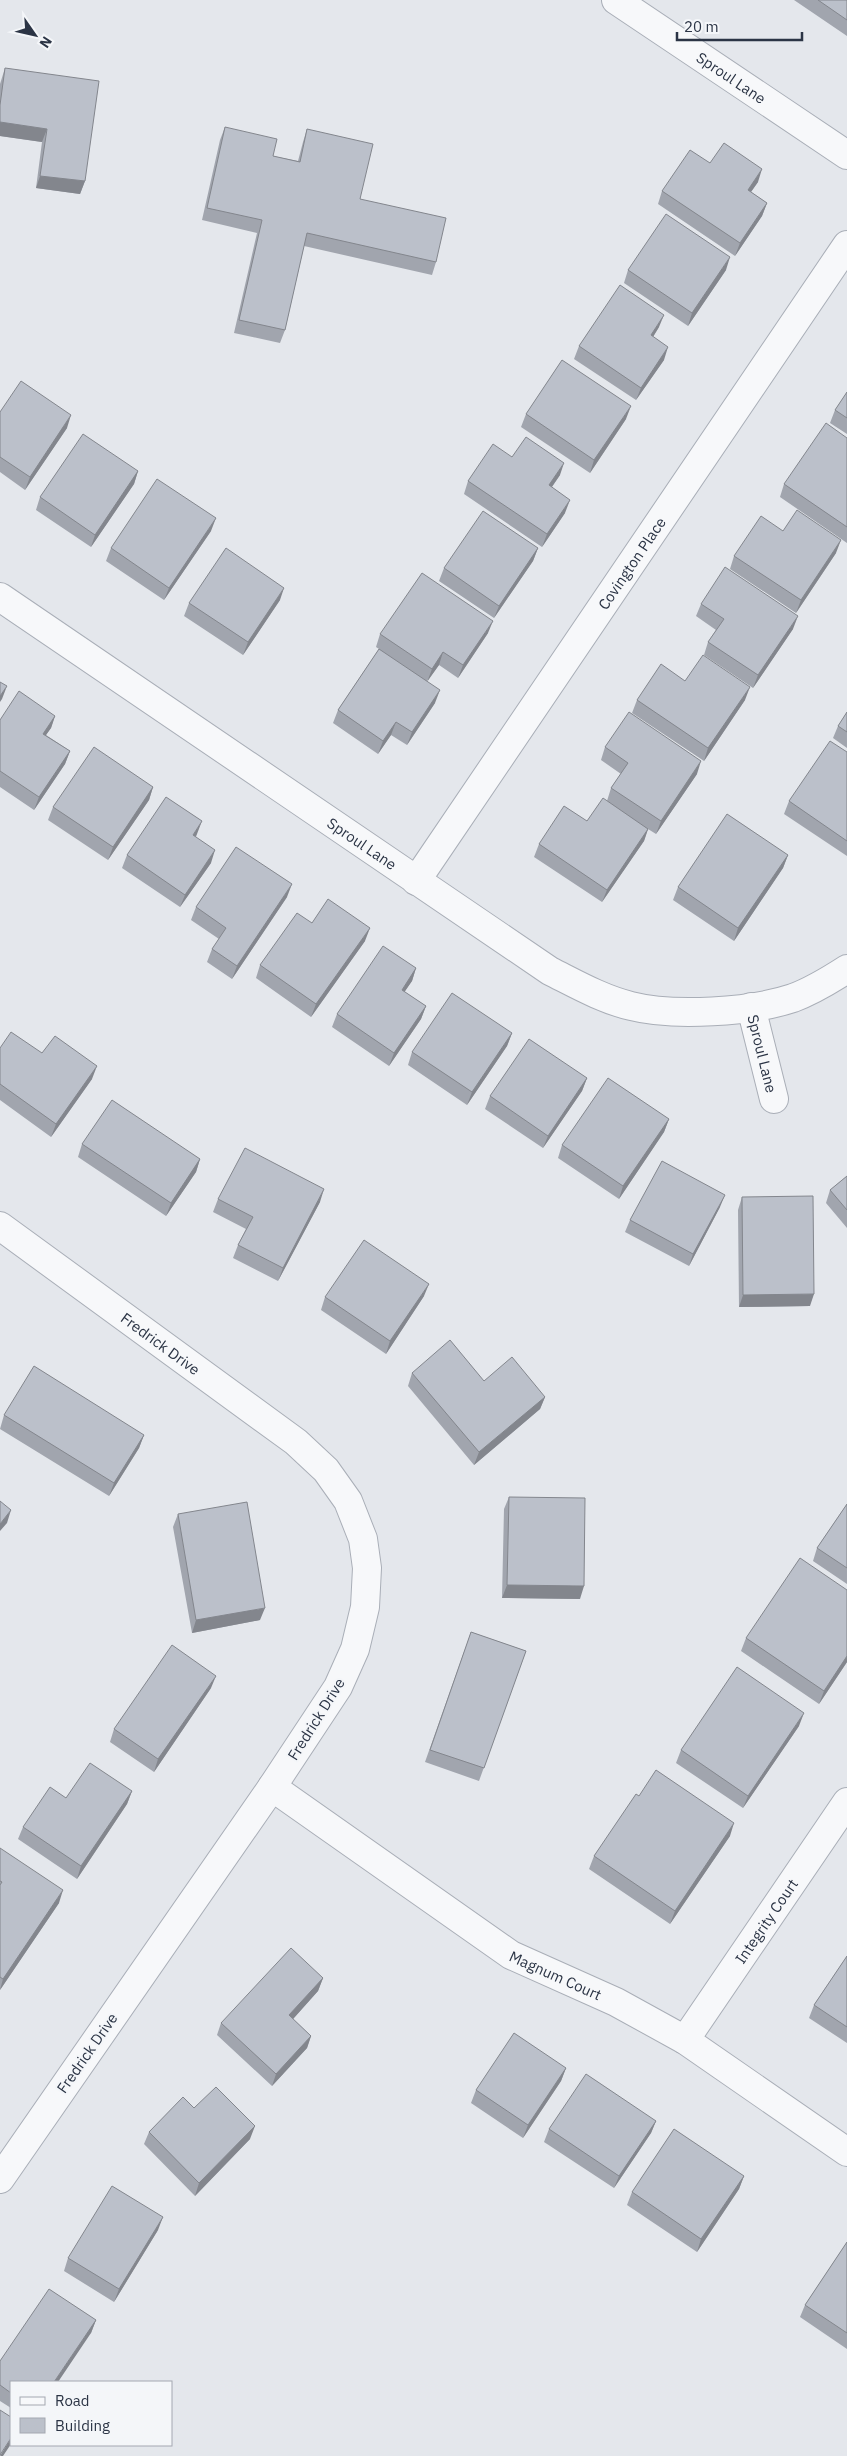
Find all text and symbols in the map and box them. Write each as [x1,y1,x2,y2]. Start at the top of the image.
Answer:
north arrow [10,10,60,60]
scale bar [677,10,802,42]
text: 20 m [684,17,719,36]
text: N [35,33,56,52]
street label: Sproul Lane [693,47,770,108]
street label: Covington Place [593,513,670,613]
street label: Sproul Lane [324,813,401,874]
street label: Sproul Lane [744,1013,782,1095]
street label: Fredrick Drive [117,1308,204,1379]
street label: Fredrick Drive [283,1674,349,1764]
street label: Integrity Court [730,1875,802,1967]
street label: Magnum Court [507,1946,605,2004]
street label: Fredrick Drive [52,2009,122,2097]
legend [10,2381,172,2446]
text: Road [55,2391,90,2410]
text: Building [55,2416,110,2435]

